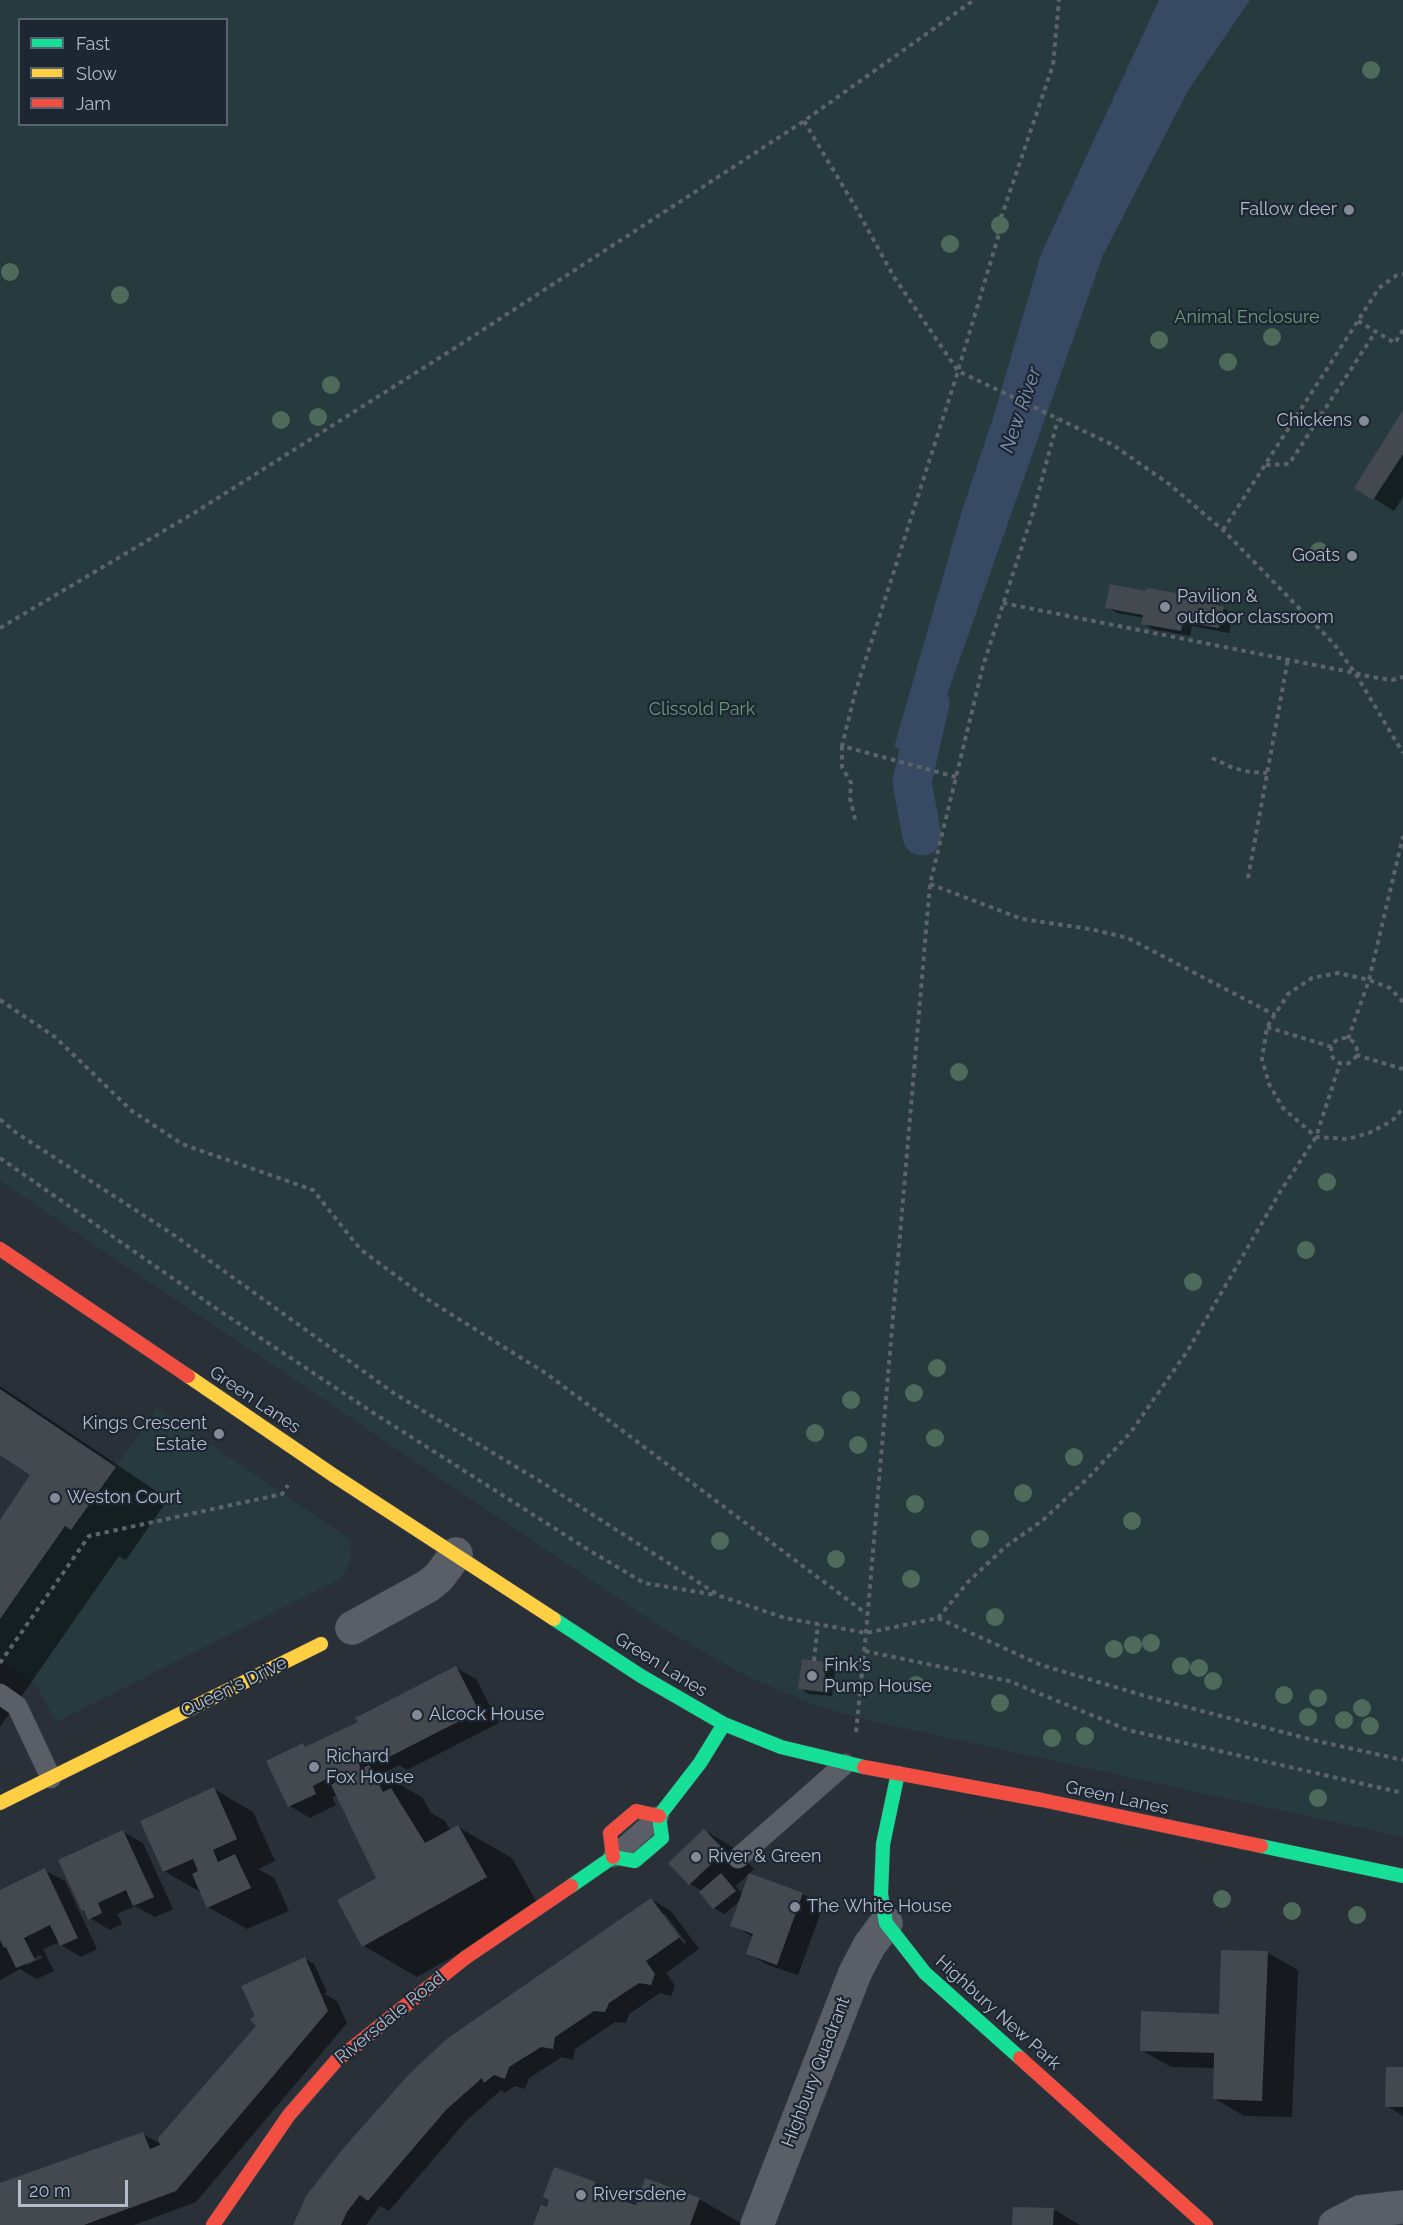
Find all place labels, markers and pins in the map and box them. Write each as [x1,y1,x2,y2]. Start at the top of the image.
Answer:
place label: Fallow deer [1240,199,1337,221]
marker: Fallow deer [1342,203,1356,217]
place label: Chickens [1277,410,1352,432]
marker: Chickens [1357,414,1371,428]
place label: Goats [1292,545,1340,567]
marker: Goats [1345,549,1359,563]
place label: Pavilion & outdoor classroom [1177,586,1334,628]
marker: Pavilion & outdoor classroom [1158,600,1172,614]
place label: Kings Crescent Estate [82,1413,207,1456]
marker: Kings Crescent Estate [212,1427,226,1441]
place label: Weston Court [67,1487,182,1509]
marker: Weston Court [48,1491,62,1505]
place label: Fink's Pump House [824,1655,932,1698]
marker: Fink's Pump House [805,1669,819,1683]
place label: Alcock House [429,1704,544,1726]
marker: Alcock House [410,1708,424,1722]
place label: Richard Fox House [326,1746,414,1788]
marker: Richard Fox House [307,1760,321,1774]
place label: River & Green [708,1846,821,1868]
marker: River & Green [689,1850,703,1864]
place label: The White House [807,1896,952,1918]
marker: The White House [788,1900,802,1914]
place label: Riversdene [593,2184,686,2206]
marker: Riversdene [574,2188,588,2202]

